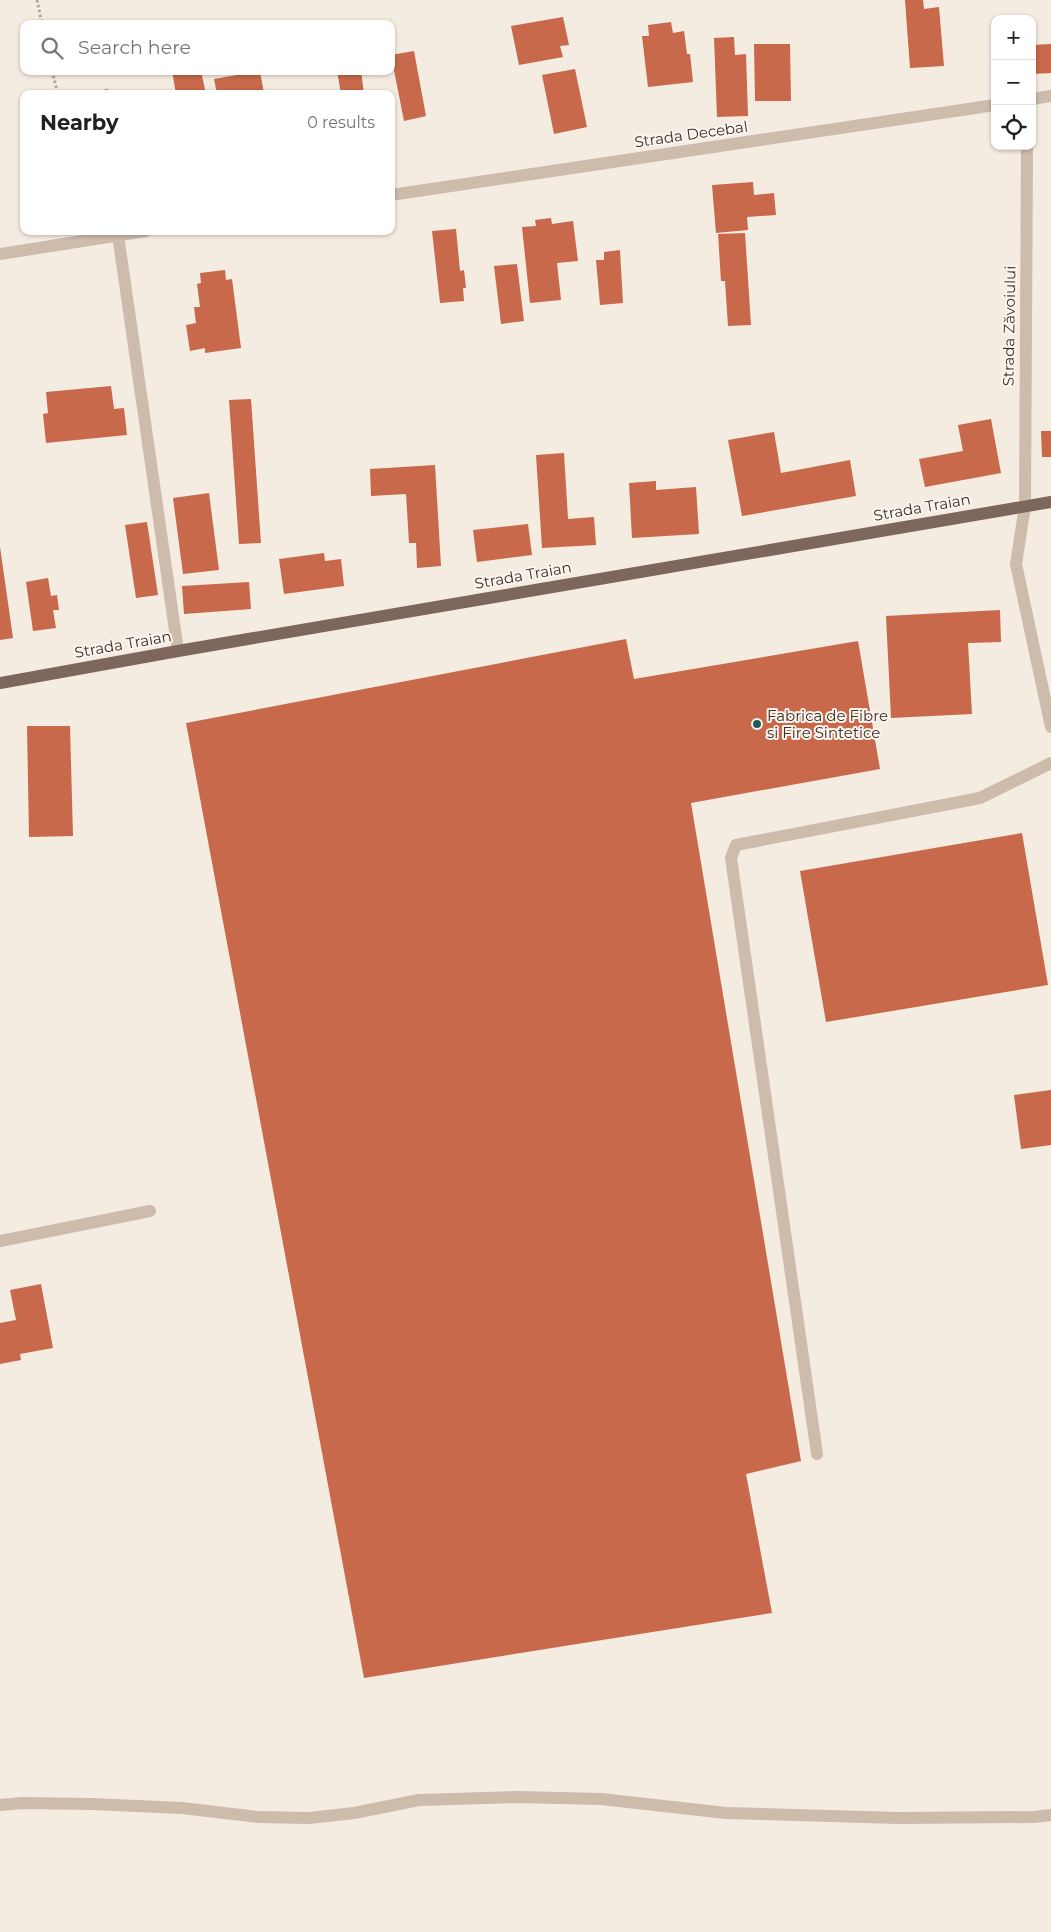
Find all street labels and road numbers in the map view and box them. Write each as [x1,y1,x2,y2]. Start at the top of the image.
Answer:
street label: Strada Decebal [633,117,749,151]
street label: Strada Zăvoiului [998,266,1020,386]
street label: Strada Traian [872,489,972,525]
street label: Strada Traian [473,557,573,593]
street label: Strada Traian [73,626,173,662]

